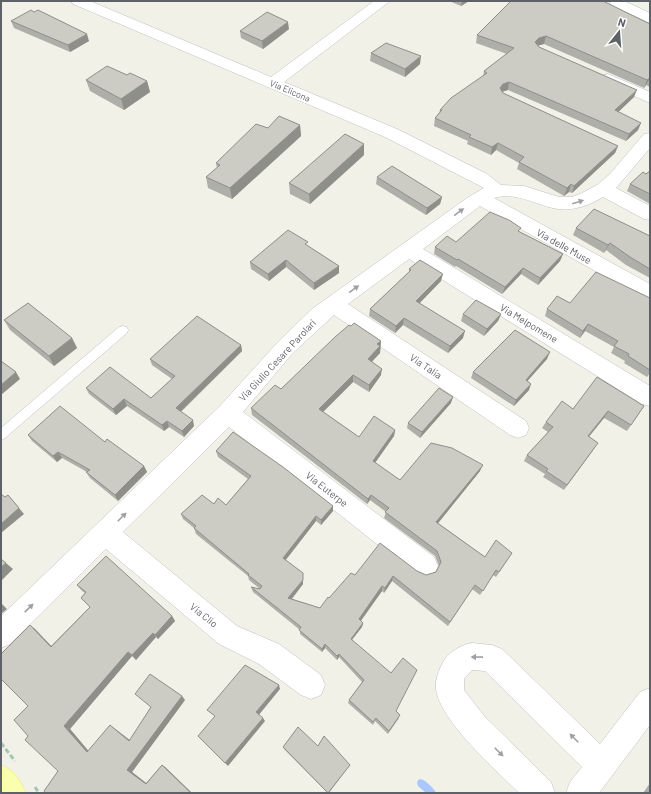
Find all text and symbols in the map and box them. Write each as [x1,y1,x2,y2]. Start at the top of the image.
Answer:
north arrow [599,12,639,52]
text: N [617,15,627,29]
street label: Via Elicona [268,77,312,104]
one-way arrow [573,199,585,205]
one-way arrow [454,208,464,216]
street label: Via delle Muse [534,226,594,266]
one-way arrow [349,285,359,293]
street label: Via Melpomene [498,301,560,345]
street label: Via Giulio Cesare Parolari [236,317,318,403]
street label: Via Talia [408,351,444,381]
street label: Via Euterpe [304,469,350,509]
one-way arrow [117,512,127,522]
street label: Via Clio [188,600,220,630]
one-way arrow [24,603,34,613]
one-way arrow [470,654,483,660]
one-way arrow [569,733,579,743]
one-way arrow [494,747,504,757]

